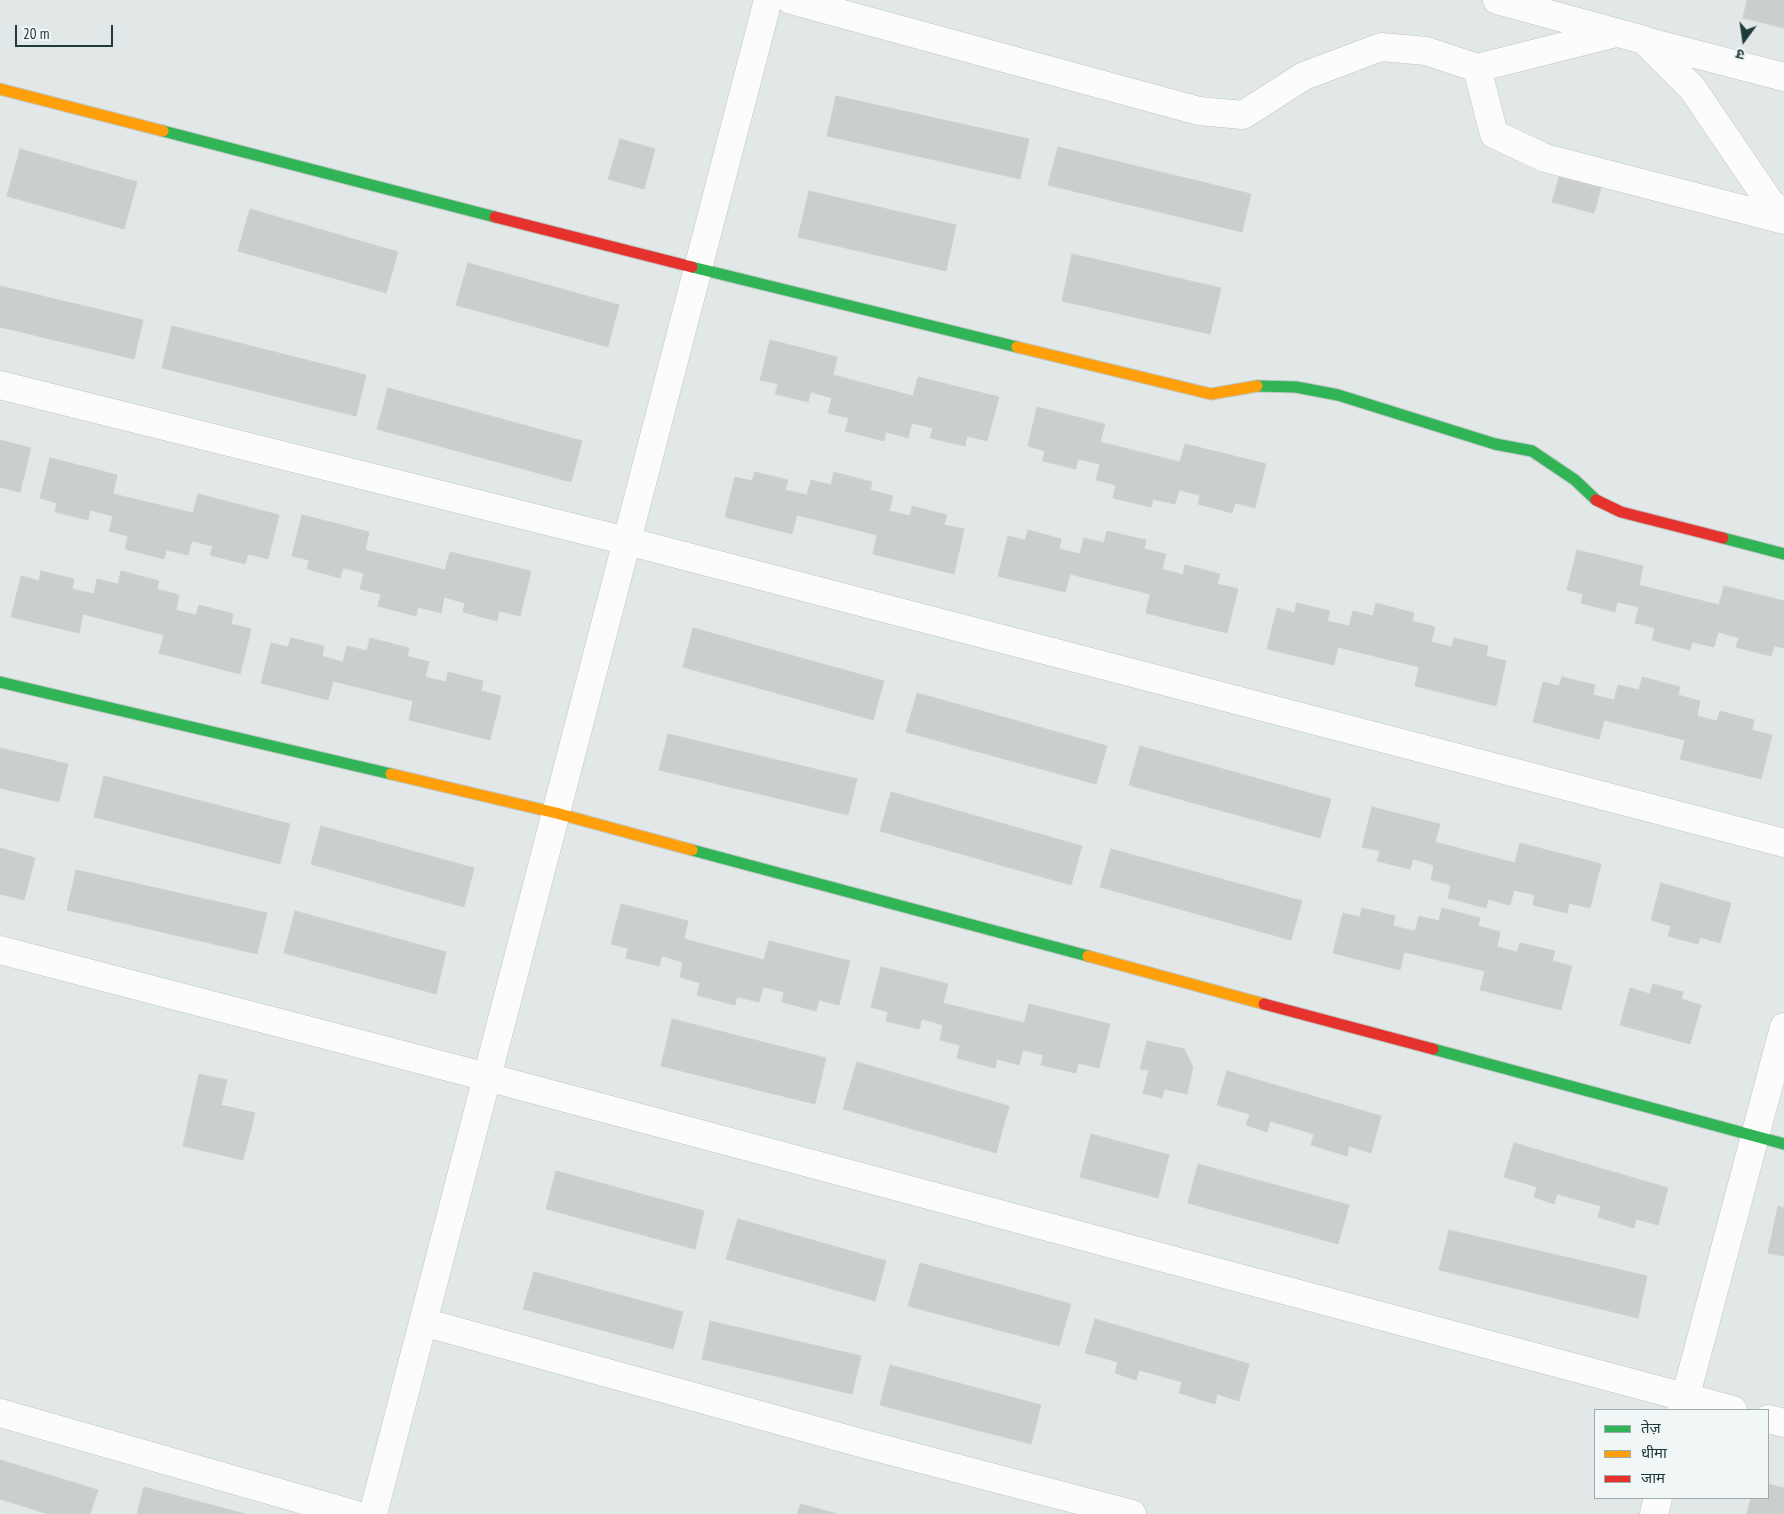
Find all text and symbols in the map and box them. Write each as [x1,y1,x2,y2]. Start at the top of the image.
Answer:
scale bar [18,15,115,47]
north arrow [1719,15,1769,65]
text: 20 m [23,24,49,43]
text: उ [1734,45,1747,64]
legend [1594,1409,1769,1499]
text: तेज़ [1641,1418,1661,1437]
text: धीमा [1641,1443,1667,1462]
text: जाम [1641,1468,1665,1487]

